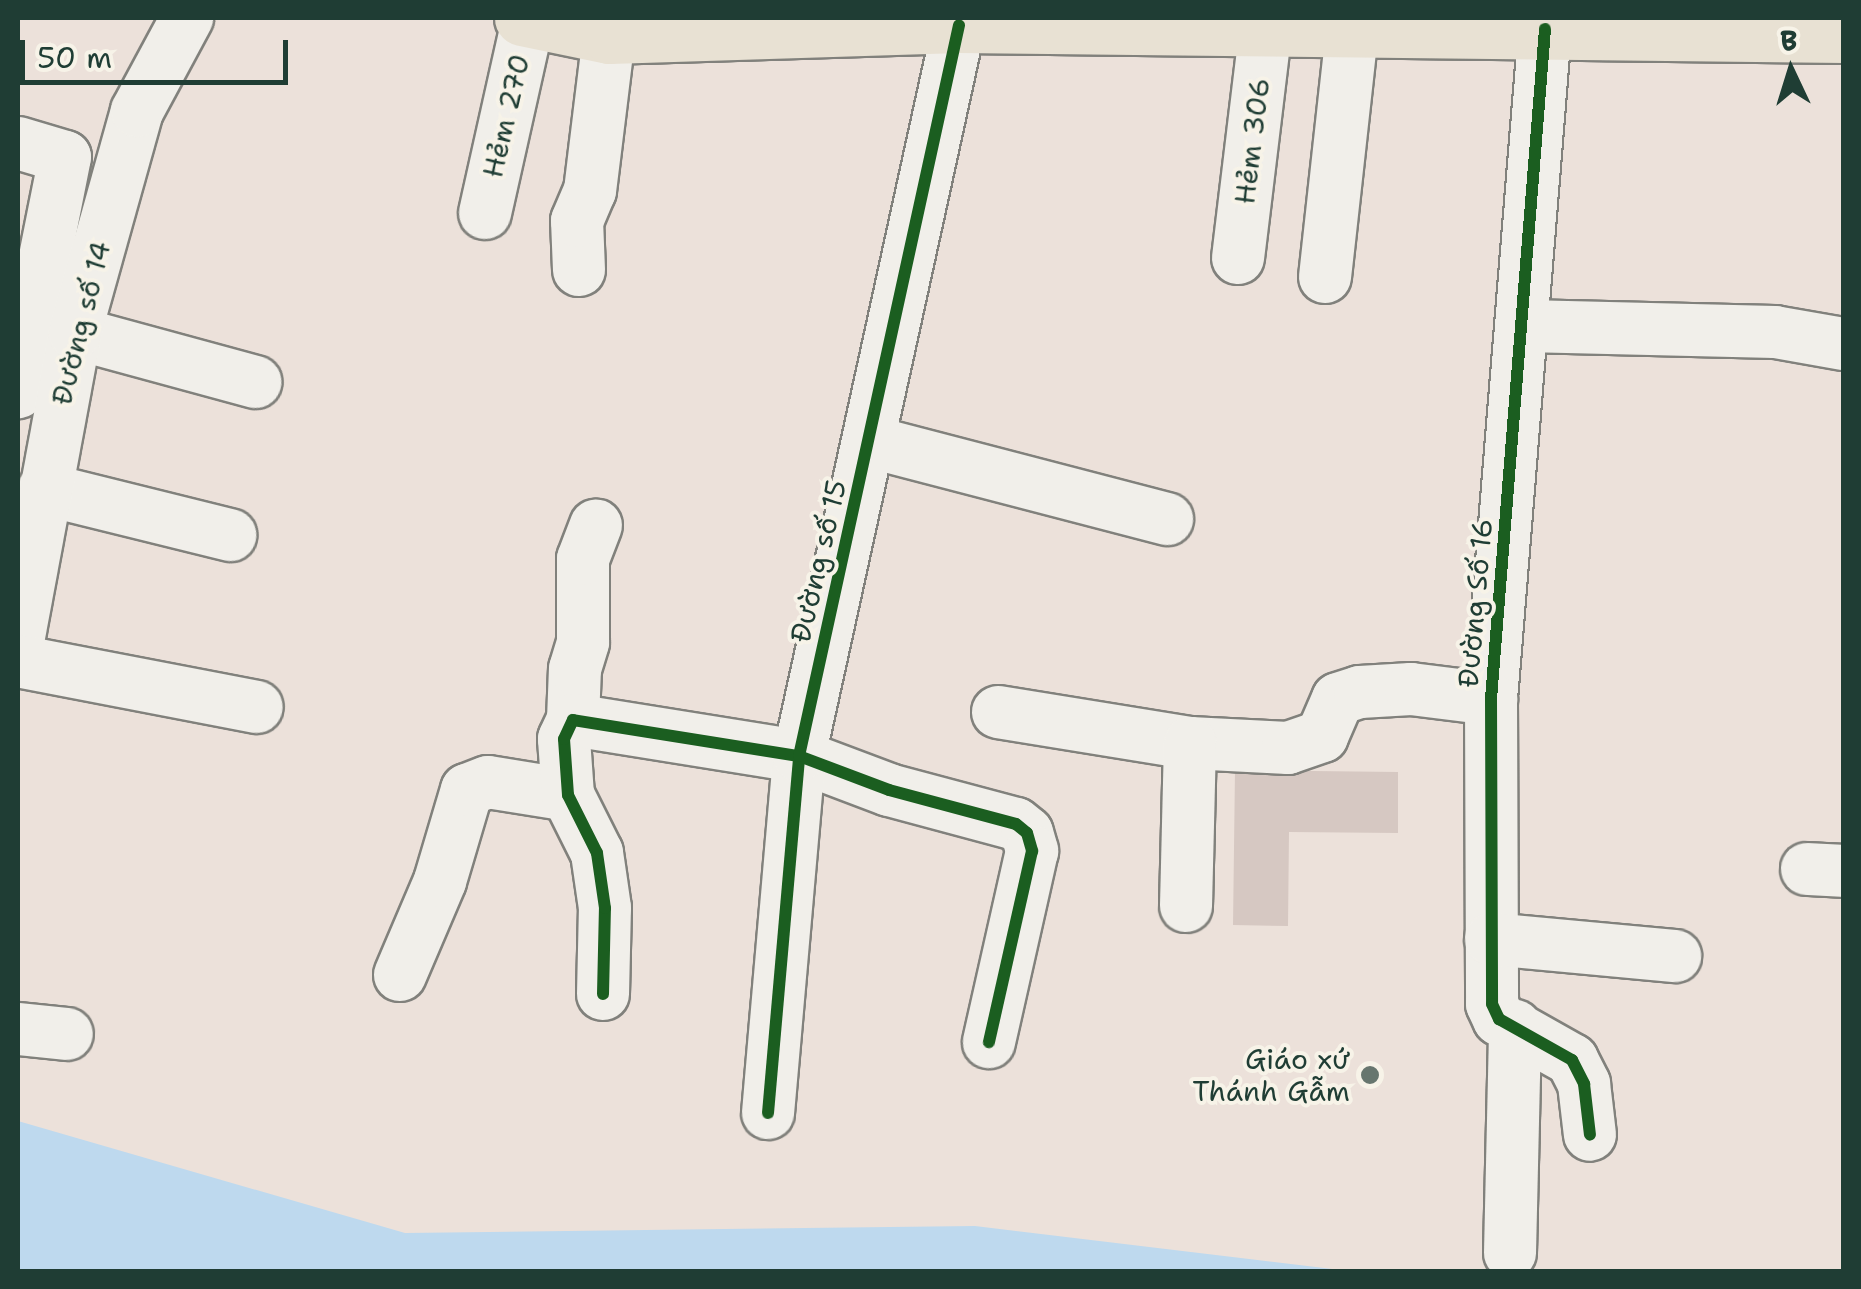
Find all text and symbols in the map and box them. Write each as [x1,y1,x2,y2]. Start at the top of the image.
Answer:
scale bar [25,20,292,82]
north arrow [1741,20,1841,120]
text: B [1779,21,1799,60]
text: 50 m [37,37,112,78]
street label: Hẻm 270 [476,51,536,181]
street label: Hẻm 306 [1228,76,1276,206]
street label: Đường số 14 [44,238,118,408]
street label: Đường số 15 [783,476,853,646]
street label: Đường Số 16 [1451,517,1499,689]
place label: Giáo xứ Thánh Gẫm [1192,1042,1350,1108]
marker: Giáo xứ Thánh Gẫm [1359,1064,1381,1086]

